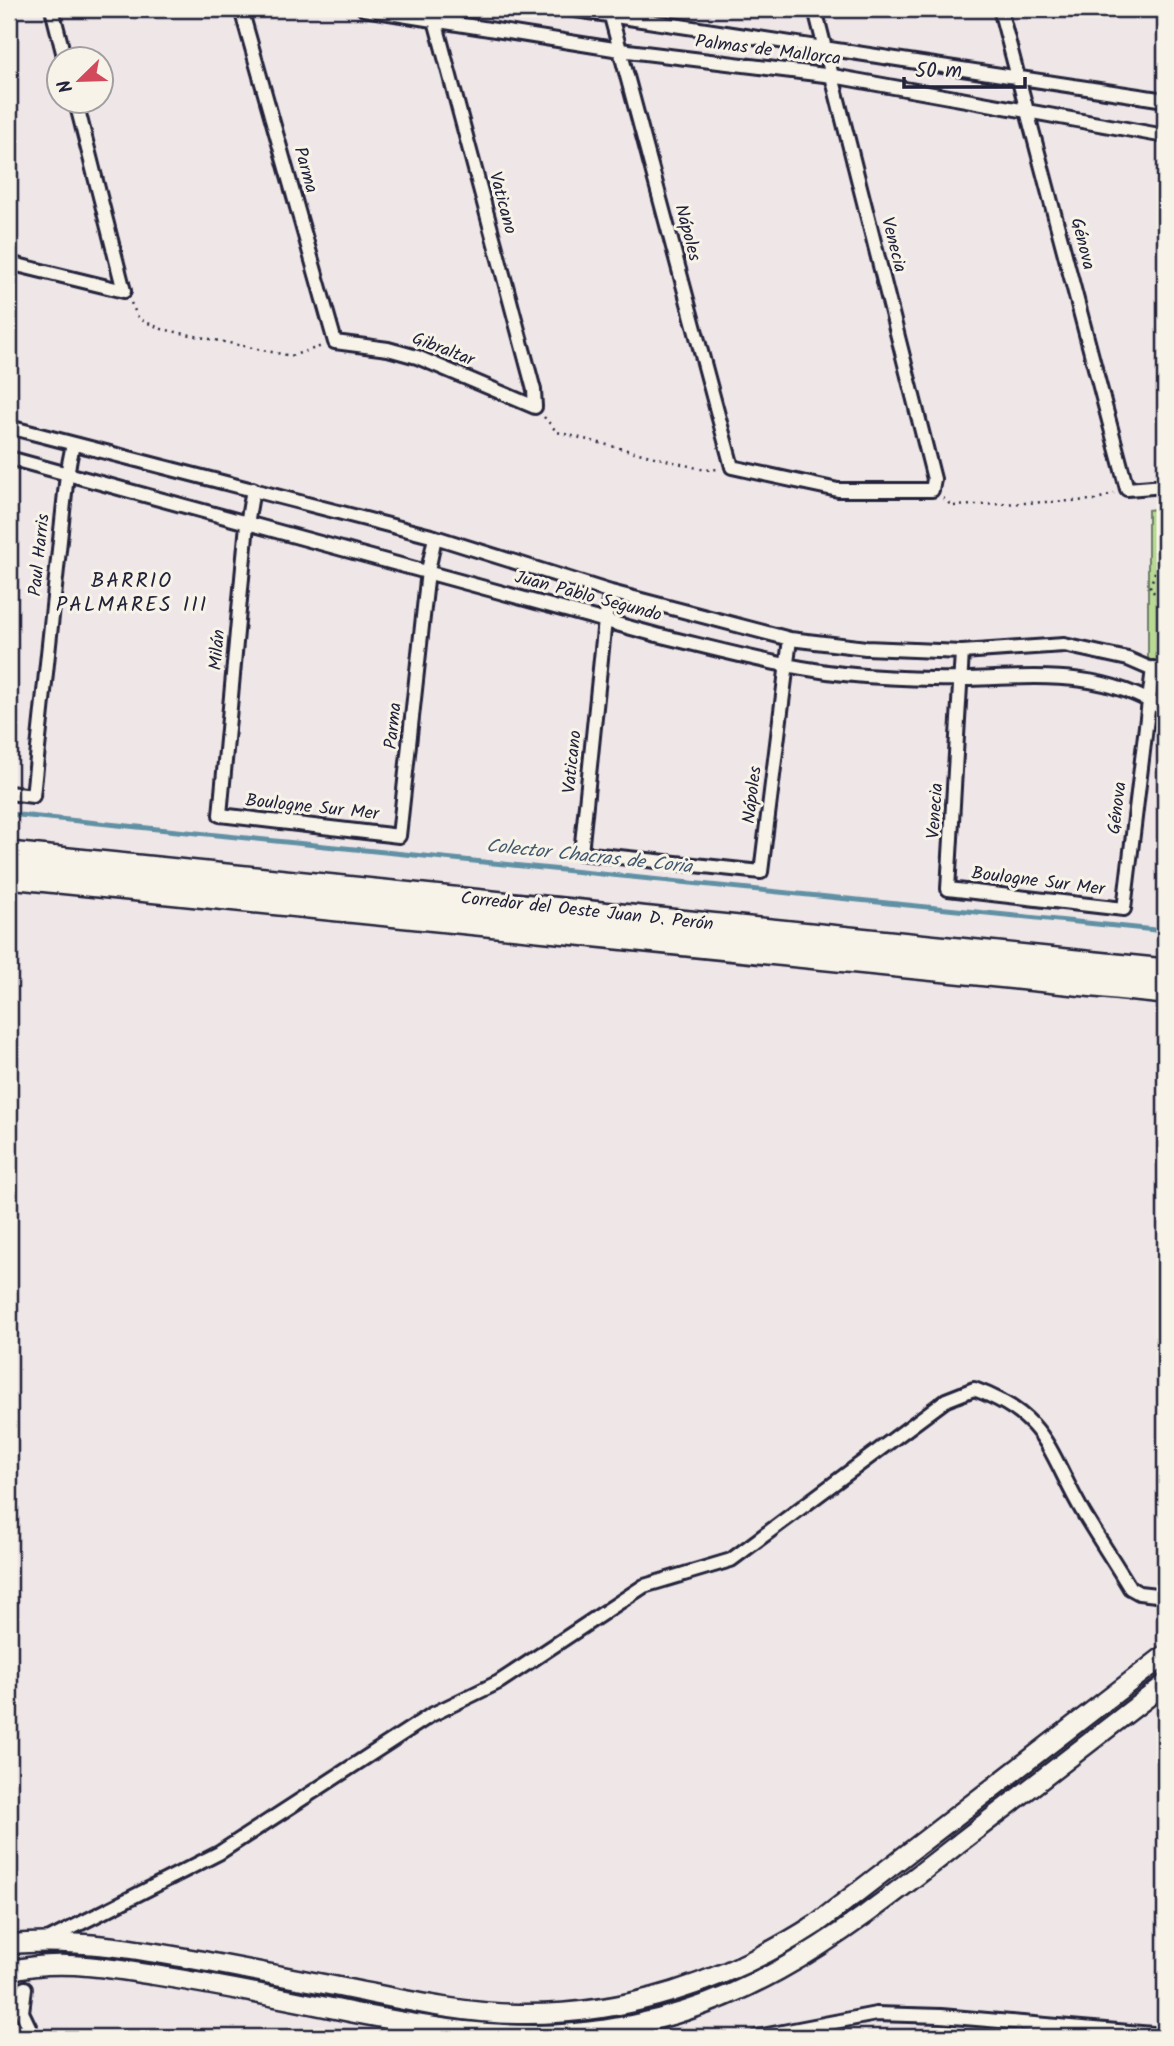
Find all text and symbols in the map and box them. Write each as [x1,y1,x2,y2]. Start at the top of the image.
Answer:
street label: Palmas de Mallorca [693,28,843,74]
north arrow [46,46,116,116]
scale bar [904,46,1025,90]
text: 50 m [915,55,962,88]
text: N [50,74,82,97]
street label: Parma [285,143,325,197]
street label: Vaticano [480,169,524,237]
street label: Nápoles [666,201,709,265]
street label: Venecia [872,214,914,276]
street label: Génova [1062,215,1102,273]
street label: Gibraltar [407,325,479,376]
street label: Paul Harris [21,512,59,598]
street label: Juan Pablo Segundo [511,563,665,631]
district label: BARRIO PALMARES III [56,565,208,622]
street label: Milán [202,628,234,672]
street label: Parma [377,701,411,751]
street label: Vaticano [555,729,591,795]
street label: Nápoles [735,764,771,825]
street label: Génova [1100,780,1136,836]
street label: Venecia [920,782,952,840]
street label: Boulogne Sur Mer [244,787,381,830]
water label: Colector Chacras de Coria [485,831,694,883]
street label: Boulogne Sur Mer [970,859,1107,905]
street label: Corredor del Oeste Juan D. Perón [459,884,715,940]

